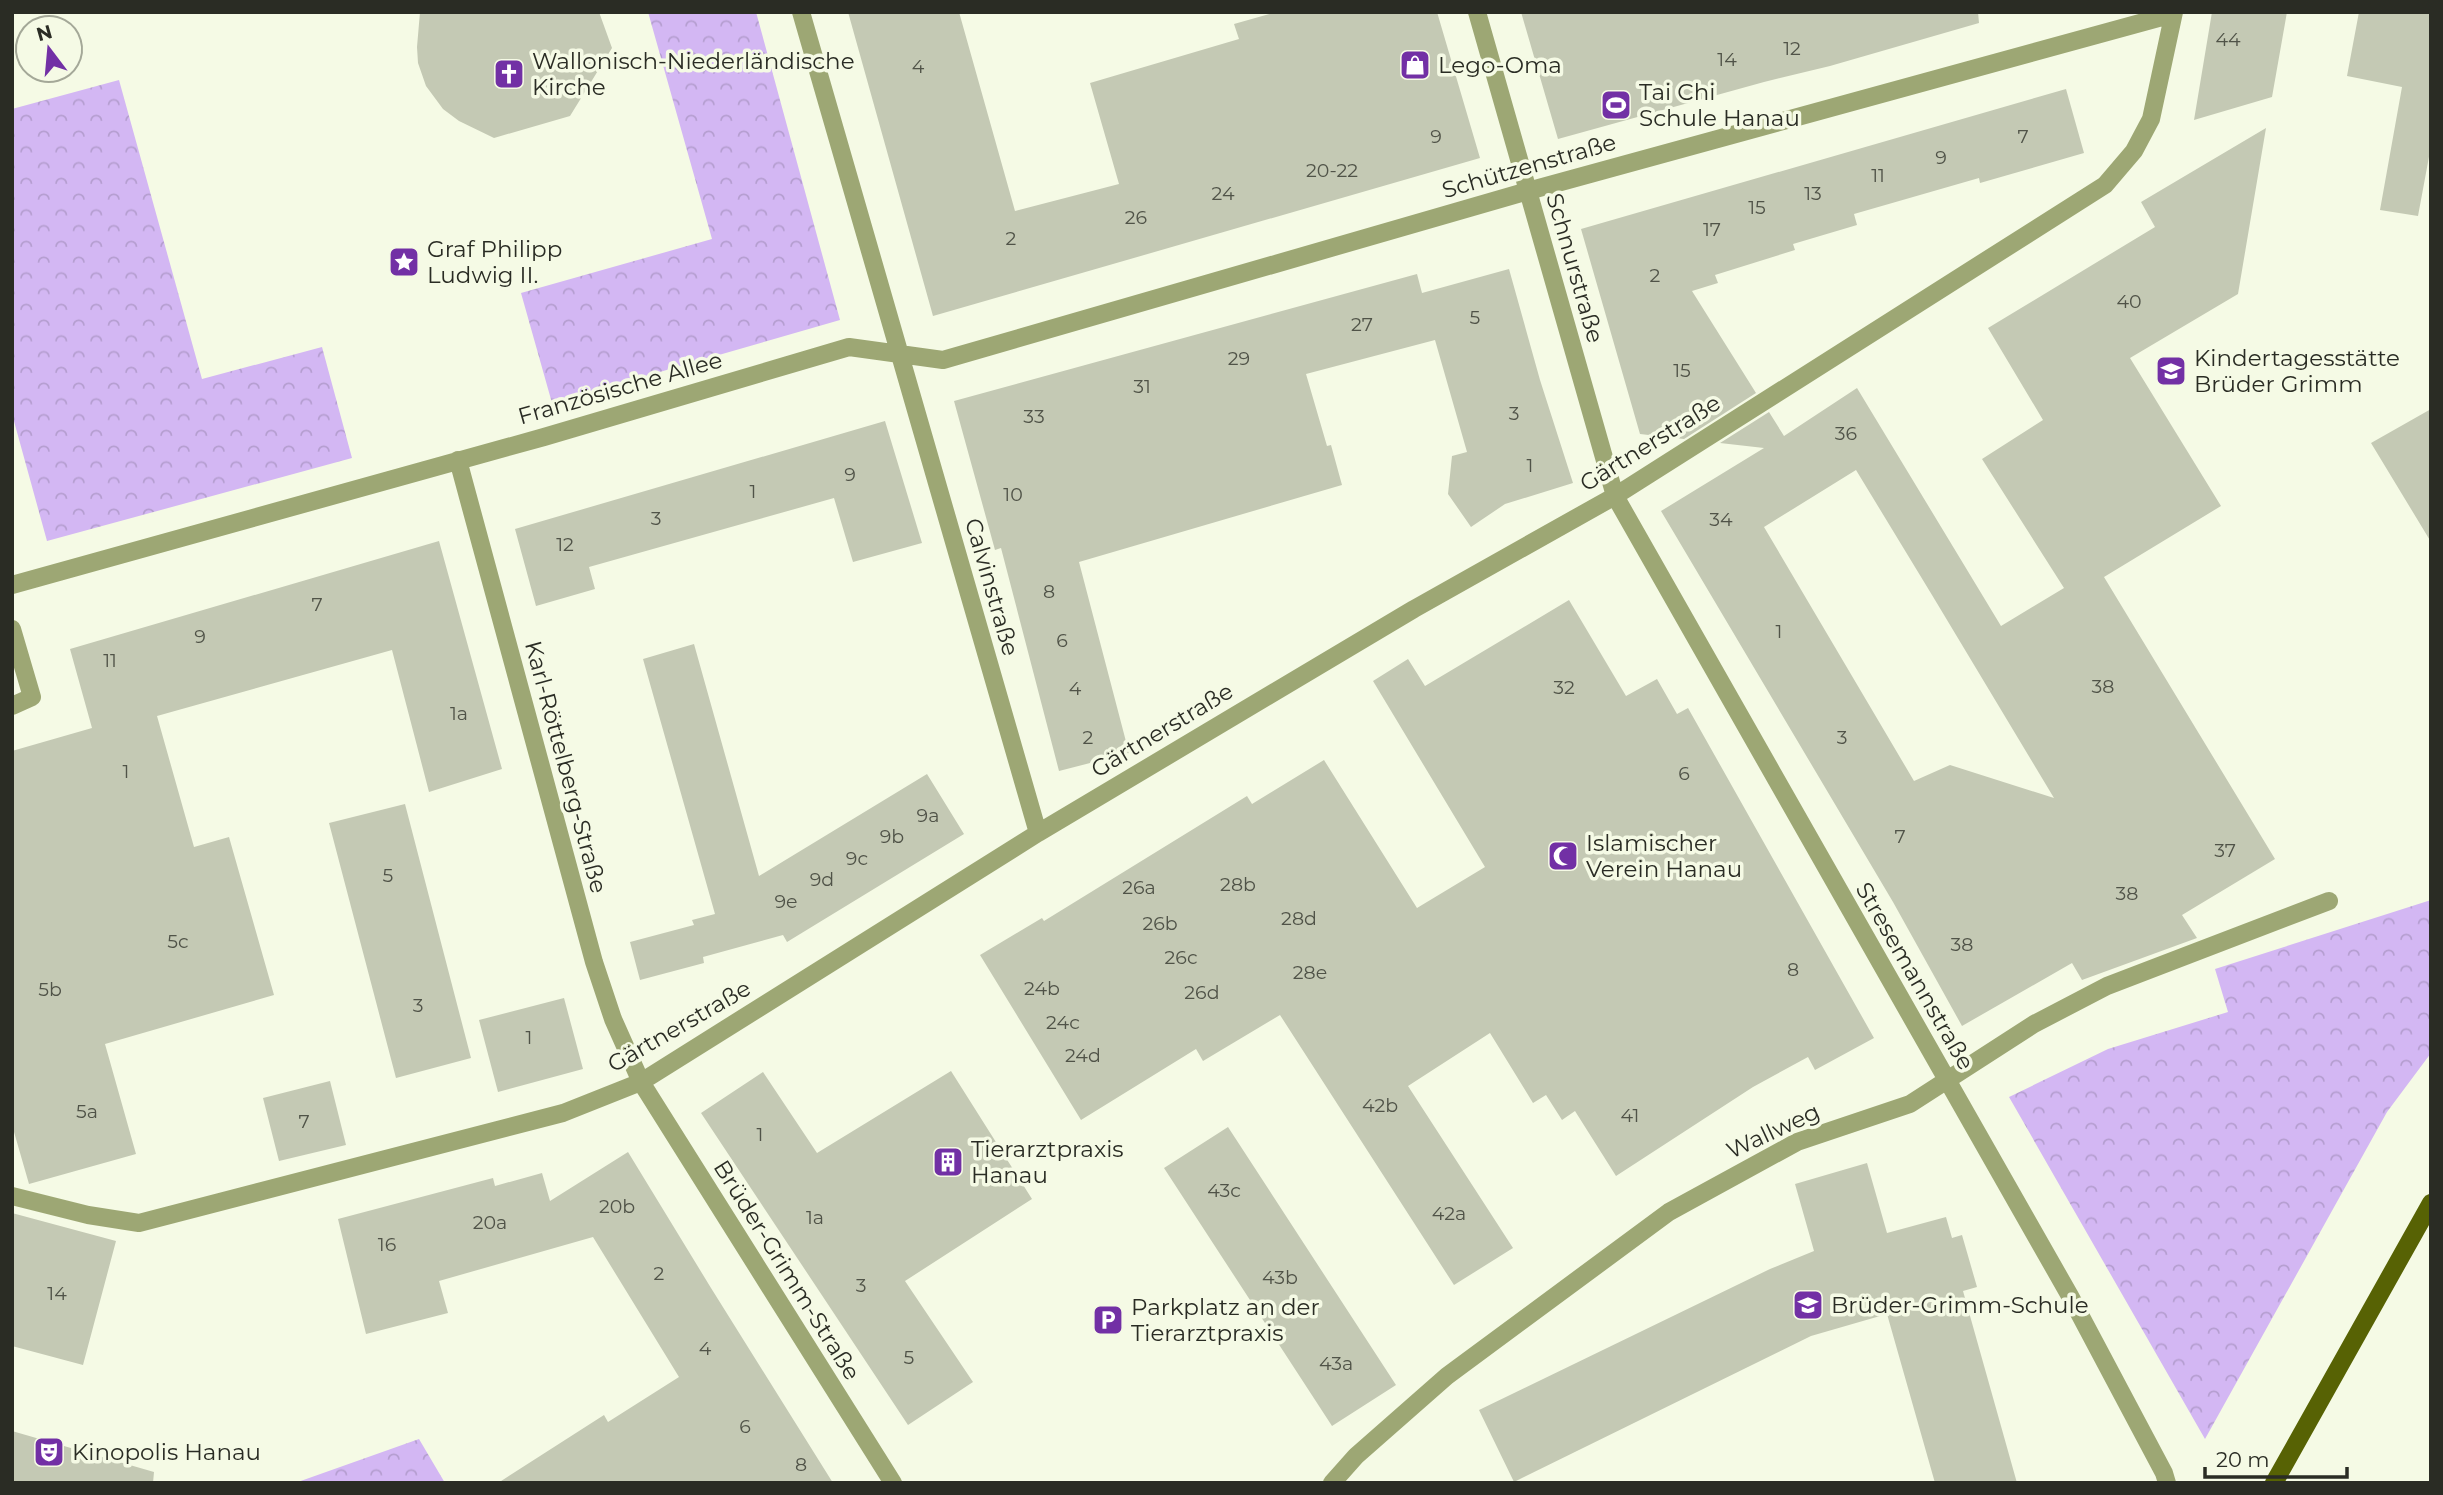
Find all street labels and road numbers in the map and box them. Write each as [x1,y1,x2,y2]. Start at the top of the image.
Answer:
street label: Schützenstraße [1439,128,1619,204]
street label: Schnurstraße [1540,190,1610,346]
street label: Französische Allee [515,345,725,431]
street label: Gärtnerstraße [1575,389,1725,497]
street label: Calvinstraße [959,515,1025,659]
street label: Karl-Röttelberg-Straße [519,638,613,896]
street label: Gärtnerstraße [1086,677,1238,783]
street label: Stresemannstraße [1850,877,1980,1075]
street label: Gärtnerstraße [602,974,756,1078]
street label: Wallweg [1722,1097,1824,1165]
street label: Brüder-Grimm-Straße [708,1155,866,1385]

